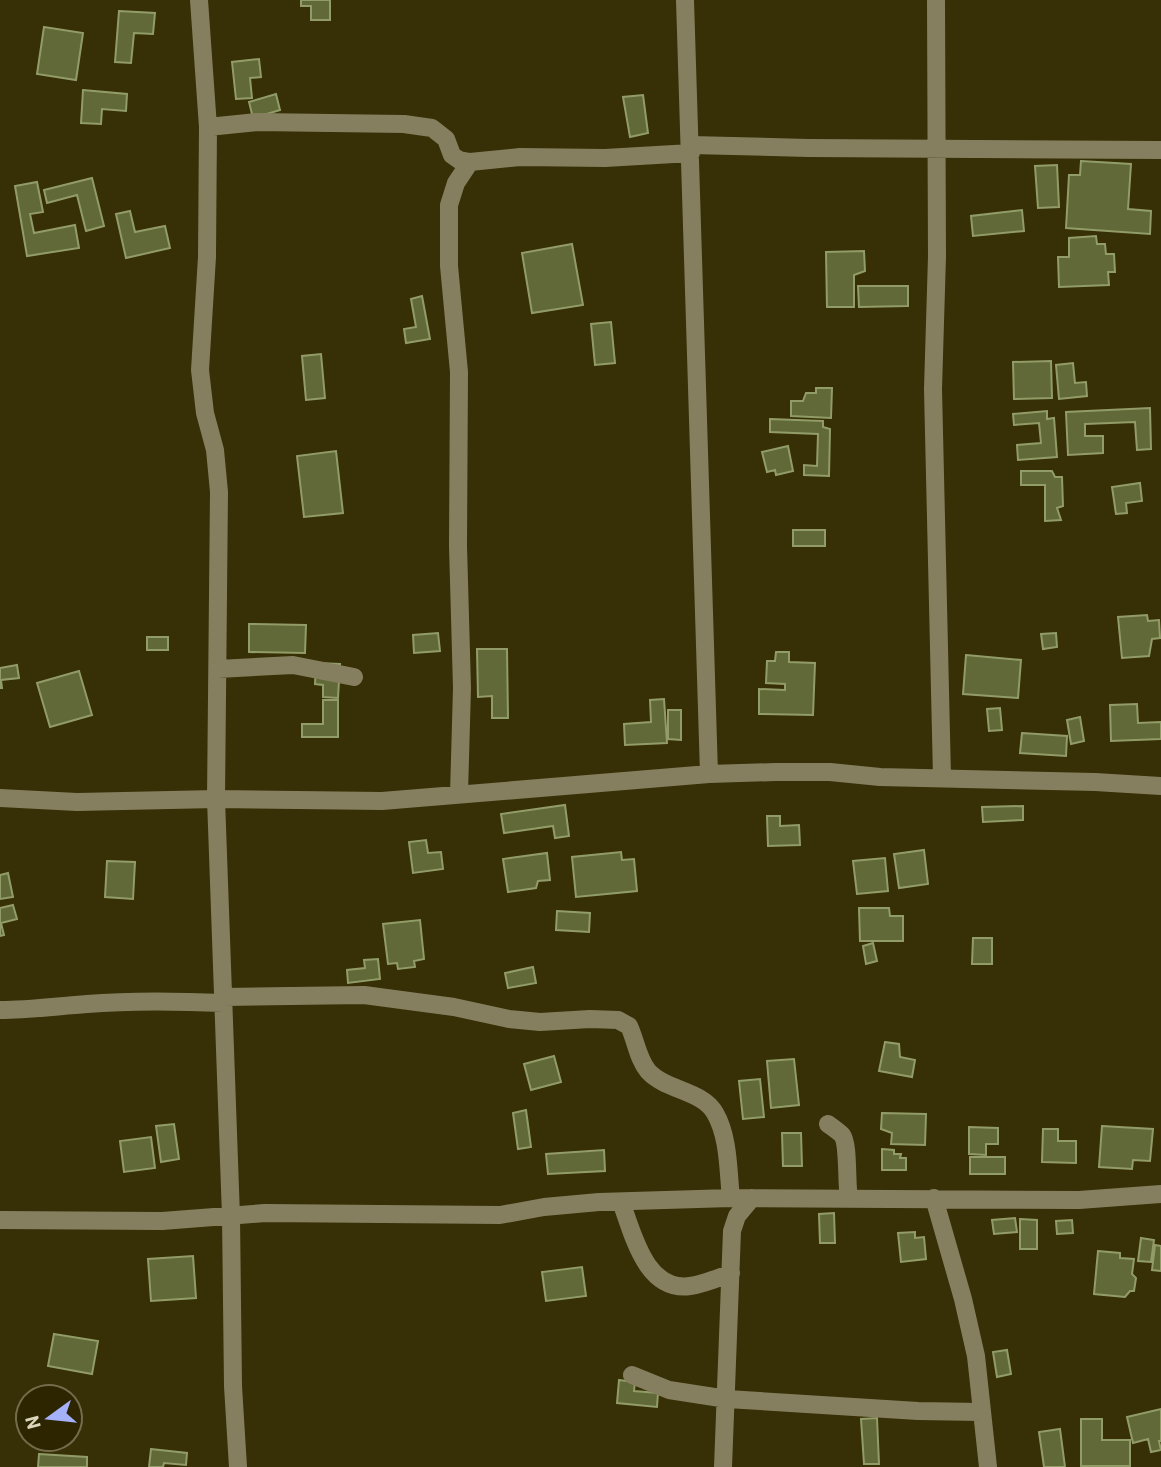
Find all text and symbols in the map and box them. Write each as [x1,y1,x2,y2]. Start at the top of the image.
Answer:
north arrow [14,1383,84,1453]
text: N [19,1413,45,1432]

